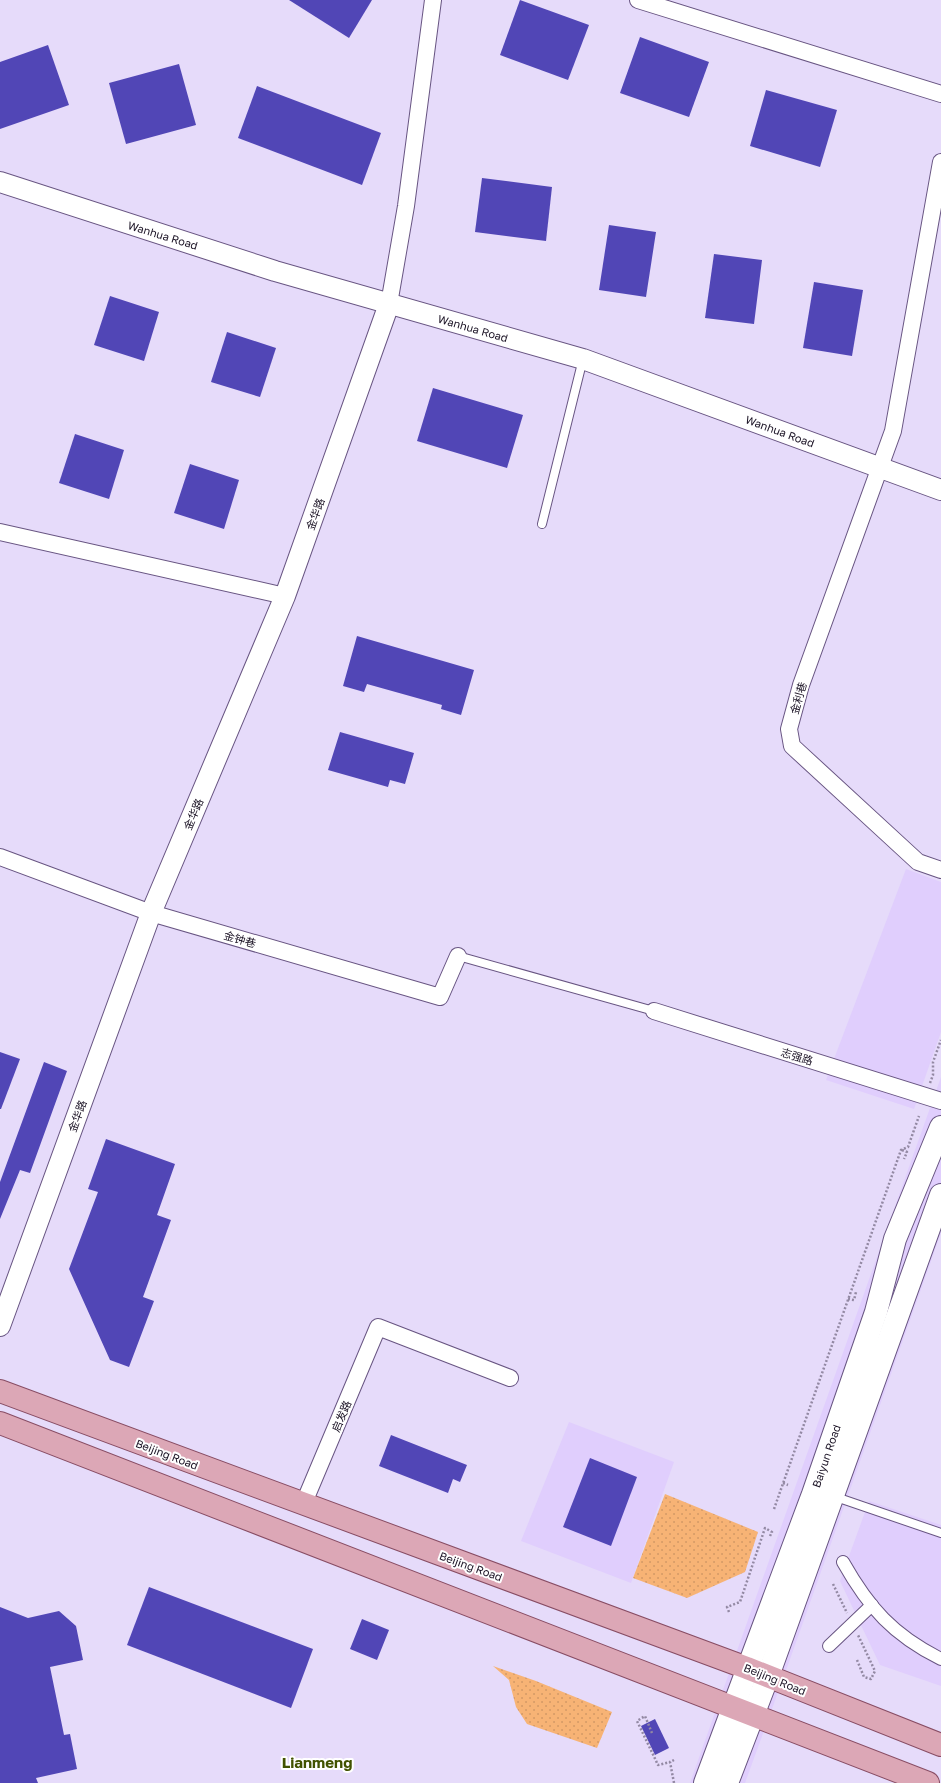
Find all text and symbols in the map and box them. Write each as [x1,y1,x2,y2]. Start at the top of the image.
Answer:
street label: Wanhua Road [126,218,200,252]
street label: Wanhua Road [436,312,510,344]
street label: Wanhua Road [744,413,816,449]
street label: 金华路 [303,496,327,532]
street label: 金利巷 [787,680,809,716]
street label: 金华路 [181,796,205,832]
street label: 金钟巷 [222,928,258,950]
street label: 志强路 [779,1045,815,1067]
street label: 金华路 [65,1098,89,1134]
street label: 启发路 [329,1398,353,1434]
street label: Baiyun Road [809,1423,843,1489]
street label: Beijing Road [134,1436,200,1472]
street label: Beijing Road [438,1549,504,1583]
street label: Beijing Road [742,1661,808,1697]
district label: Lianmeng [282,1753,352,1771]

